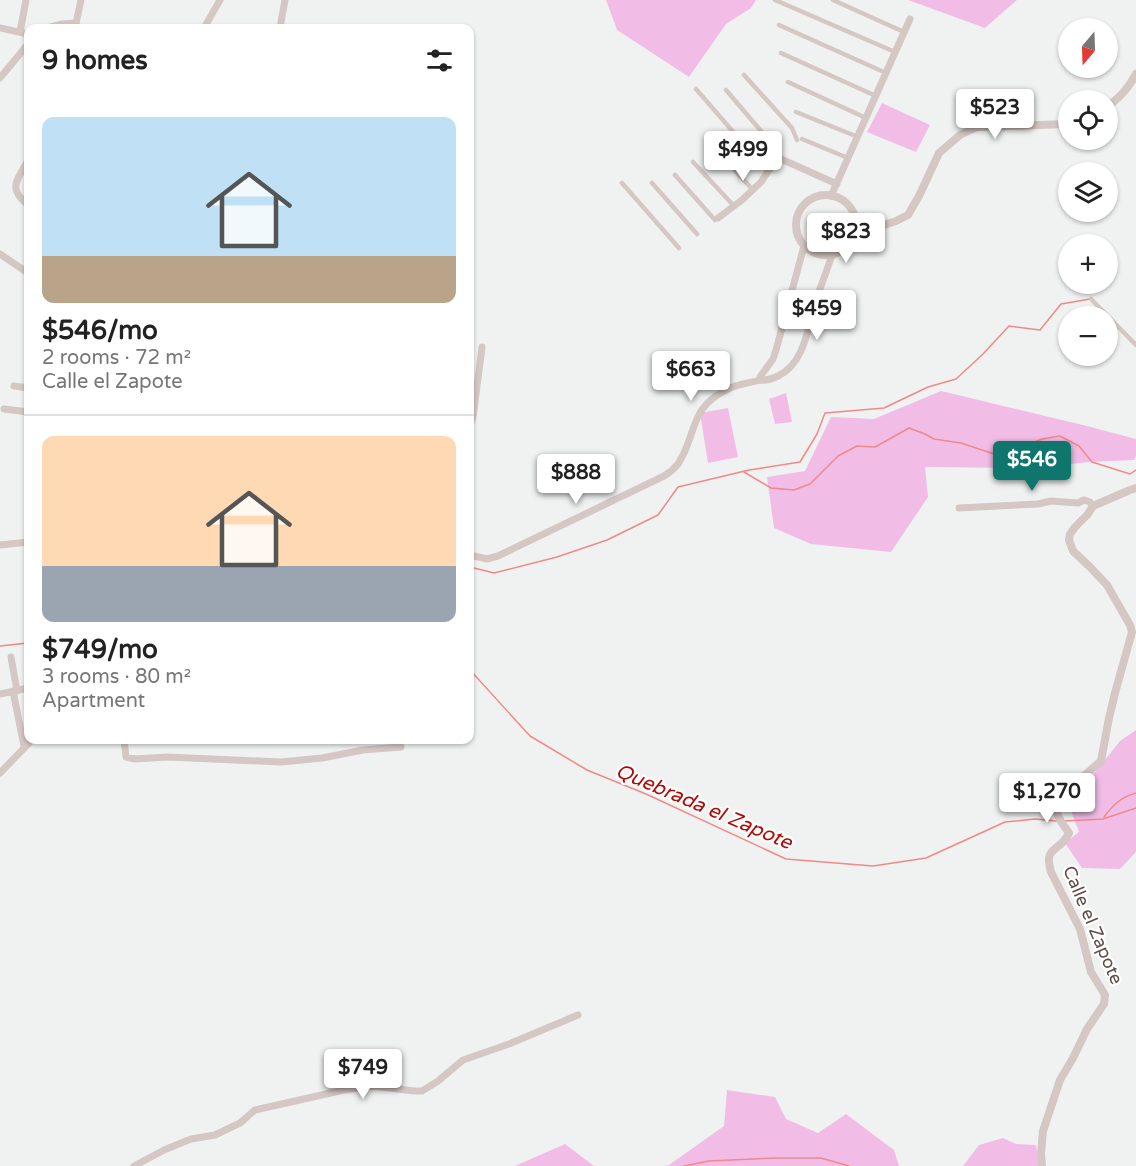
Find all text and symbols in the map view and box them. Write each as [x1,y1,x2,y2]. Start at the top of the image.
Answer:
north arrow [1058,18,1118,78]
map controls [1058,18,1118,366]
icon: filters [423,44,456,77]
text: 9 homes [42,45,148,76]
pin: $523 [959,89,1031,140]
button: locate [1058,90,1118,150]
text: $523 [970,96,1020,120]
pin: $499 [707,131,779,182]
text: $499 [718,138,768,162]
icon: home [195,156,303,264]
button: layers [1058,162,1118,222]
pin: $823 [810,213,882,264]
text: $823 [821,220,871,244]
button: + [1058,234,1118,294]
pin: $459 [781,290,853,341]
text: $459 [792,297,842,321]
button: − [1058,306,1118,366]
text: $546/mo [42,315,158,346]
text: 2 rooms · 72 m² [42,346,191,370]
pin: $663 [655,351,727,402]
text: $663 [666,358,716,382]
text: Calle el Zapote [42,370,183,394]
pin: $546 [996,441,1068,492]
text: $546 [1007,448,1057,472]
pin: $888 [540,454,612,505]
text: $888 [551,461,601,485]
icon: home [195,475,303,583]
text: $749/mo [42,634,158,665]
text: 3 rooms · 80 m² [42,665,191,689]
text: Apartment [42,689,145,713]
water label: Quebrada el Zapote [612,759,797,856]
pin: $1,270 [998,773,1096,824]
text: $1,270 [1013,780,1081,804]
street label: Calle el Zapote [1058,862,1128,988]
pin: $749 [327,1049,399,1100]
text: $749 [338,1056,388,1080]

